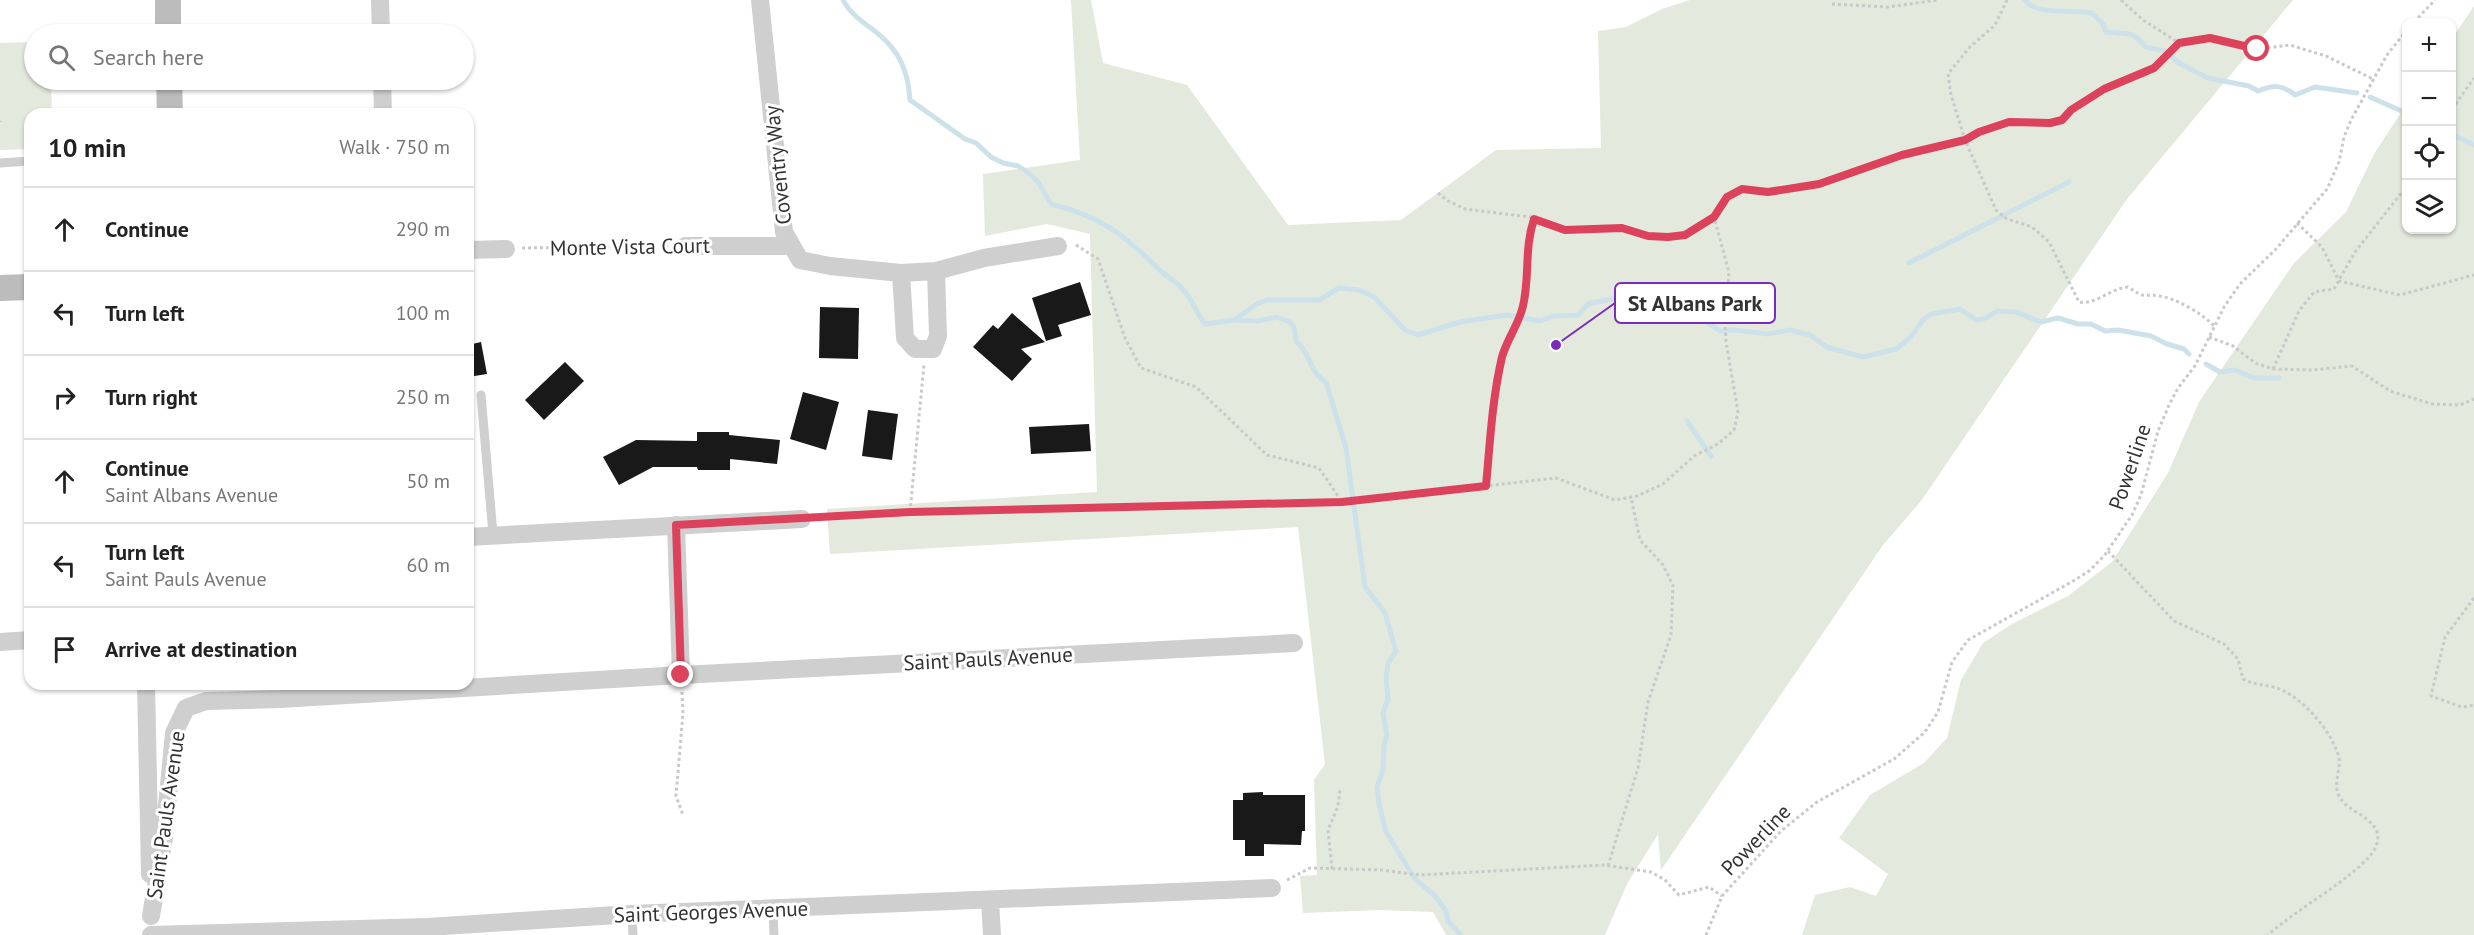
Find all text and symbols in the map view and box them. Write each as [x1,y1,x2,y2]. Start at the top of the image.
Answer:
map controls [2402,18,2456,234]
button: + [2402,18,2456,72]
search box [24,24,474,90]
route start [2243,35,2269,61]
icon: search [45,41,78,74]
text: Search here [93,43,204,71]
button: − [2402,72,2456,126]
street label: Coventry Way [758,104,797,226]
button: locate [2402,126,2456,180]
text: 10 min [48,131,126,164]
text: Walk · 750 m [339,134,450,160]
button: layers [2402,180,2456,234]
icon: ahead [48,213,81,246]
text: Continue [105,215,189,243]
text: 290 m [396,216,450,242]
street label: Monte Vista Court [550,232,710,261]
callout: St Albans Park [1615,283,1775,323]
text: St Albans Park [1628,289,1763,317]
icon: left [48,297,81,330]
text: Turn left [105,299,185,327]
text: 100 m [396,300,450,326]
icon: right [48,381,81,414]
text: Turn right [105,383,197,411]
text: 250 m [396,384,450,410]
street label: Powerline [2102,420,2157,513]
text: Continue [105,454,189,482]
icon: ahead [48,465,81,498]
text: 50 m [407,468,450,494]
text: Saint Albans Avenue [105,482,278,508]
text: Turn left [105,538,185,566]
icon: left [48,549,81,582]
text: 60 m [407,552,450,578]
text: Saint Pauls Avenue [105,566,267,592]
icon: arrive [48,633,81,666]
text: Arrive at destination [105,635,297,663]
street label: Saint Pauls Avenue [903,641,1073,676]
route end [667,661,693,687]
street label: Saint Pauls Avenue [140,729,191,901]
street label: Powerline [1715,798,1796,881]
street label: Saint Georges Avenue [613,895,809,928]

